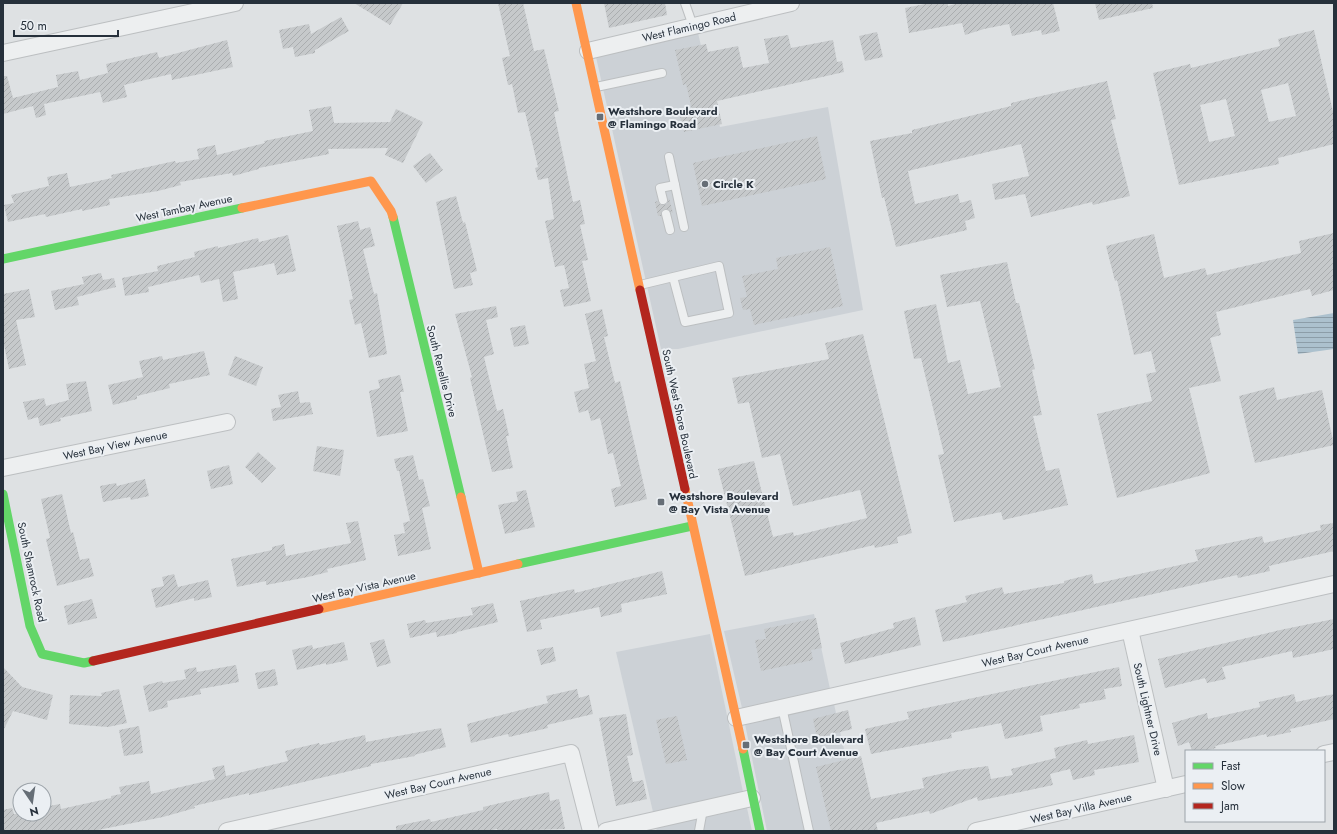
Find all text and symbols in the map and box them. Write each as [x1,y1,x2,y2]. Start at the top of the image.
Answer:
street label: West Flamingo Road [640,8,738,46]
scale bar [14,12,118,38]
text: 50 m [20,17,47,35]
place label: Westshore Boulevard @ Flamingo Road [608,103,718,132]
marker: Westshore Boulevard @ Flamingo Road [595,112,605,122]
place label: Circle K [713,176,754,192]
marker: Circle K [700,179,710,189]
street label: West Tambay Avenue [134,190,234,226]
street label: South Renellie Drive [423,323,461,419]
street label: South West Shore Boulevard [658,348,702,480]
street label: West Bay View Avenue [61,426,169,464]
place label: Westshore Boulevard @ Bay Vista Avenue [669,488,779,517]
marker: Westshore Boulevard @ Bay Vista Avenue [656,497,666,507]
street label: South Shamrock Road [14,520,50,624]
street label: West Bay Vista Avenue [311,567,418,607]
street label: West Bay Court Avenue [980,631,1090,671]
street label: South Lightner Drive [1130,661,1167,757]
place label: Westshore Boulevard @ Bay Court Avenue [754,731,864,760]
marker: Westshore Boulevard @ Bay Court Avenue [741,740,751,750]
legend [1185,750,1325,822]
text: Fast [1221,757,1240,775]
street label: West Bay Court Avenue [383,763,493,803]
text: Slow [1221,777,1246,795]
north arrow [12,782,52,822]
street label: West Bay Villa Avenue [1029,788,1134,827]
text: Jam [1219,797,1239,815]
text: N [28,803,40,821]

